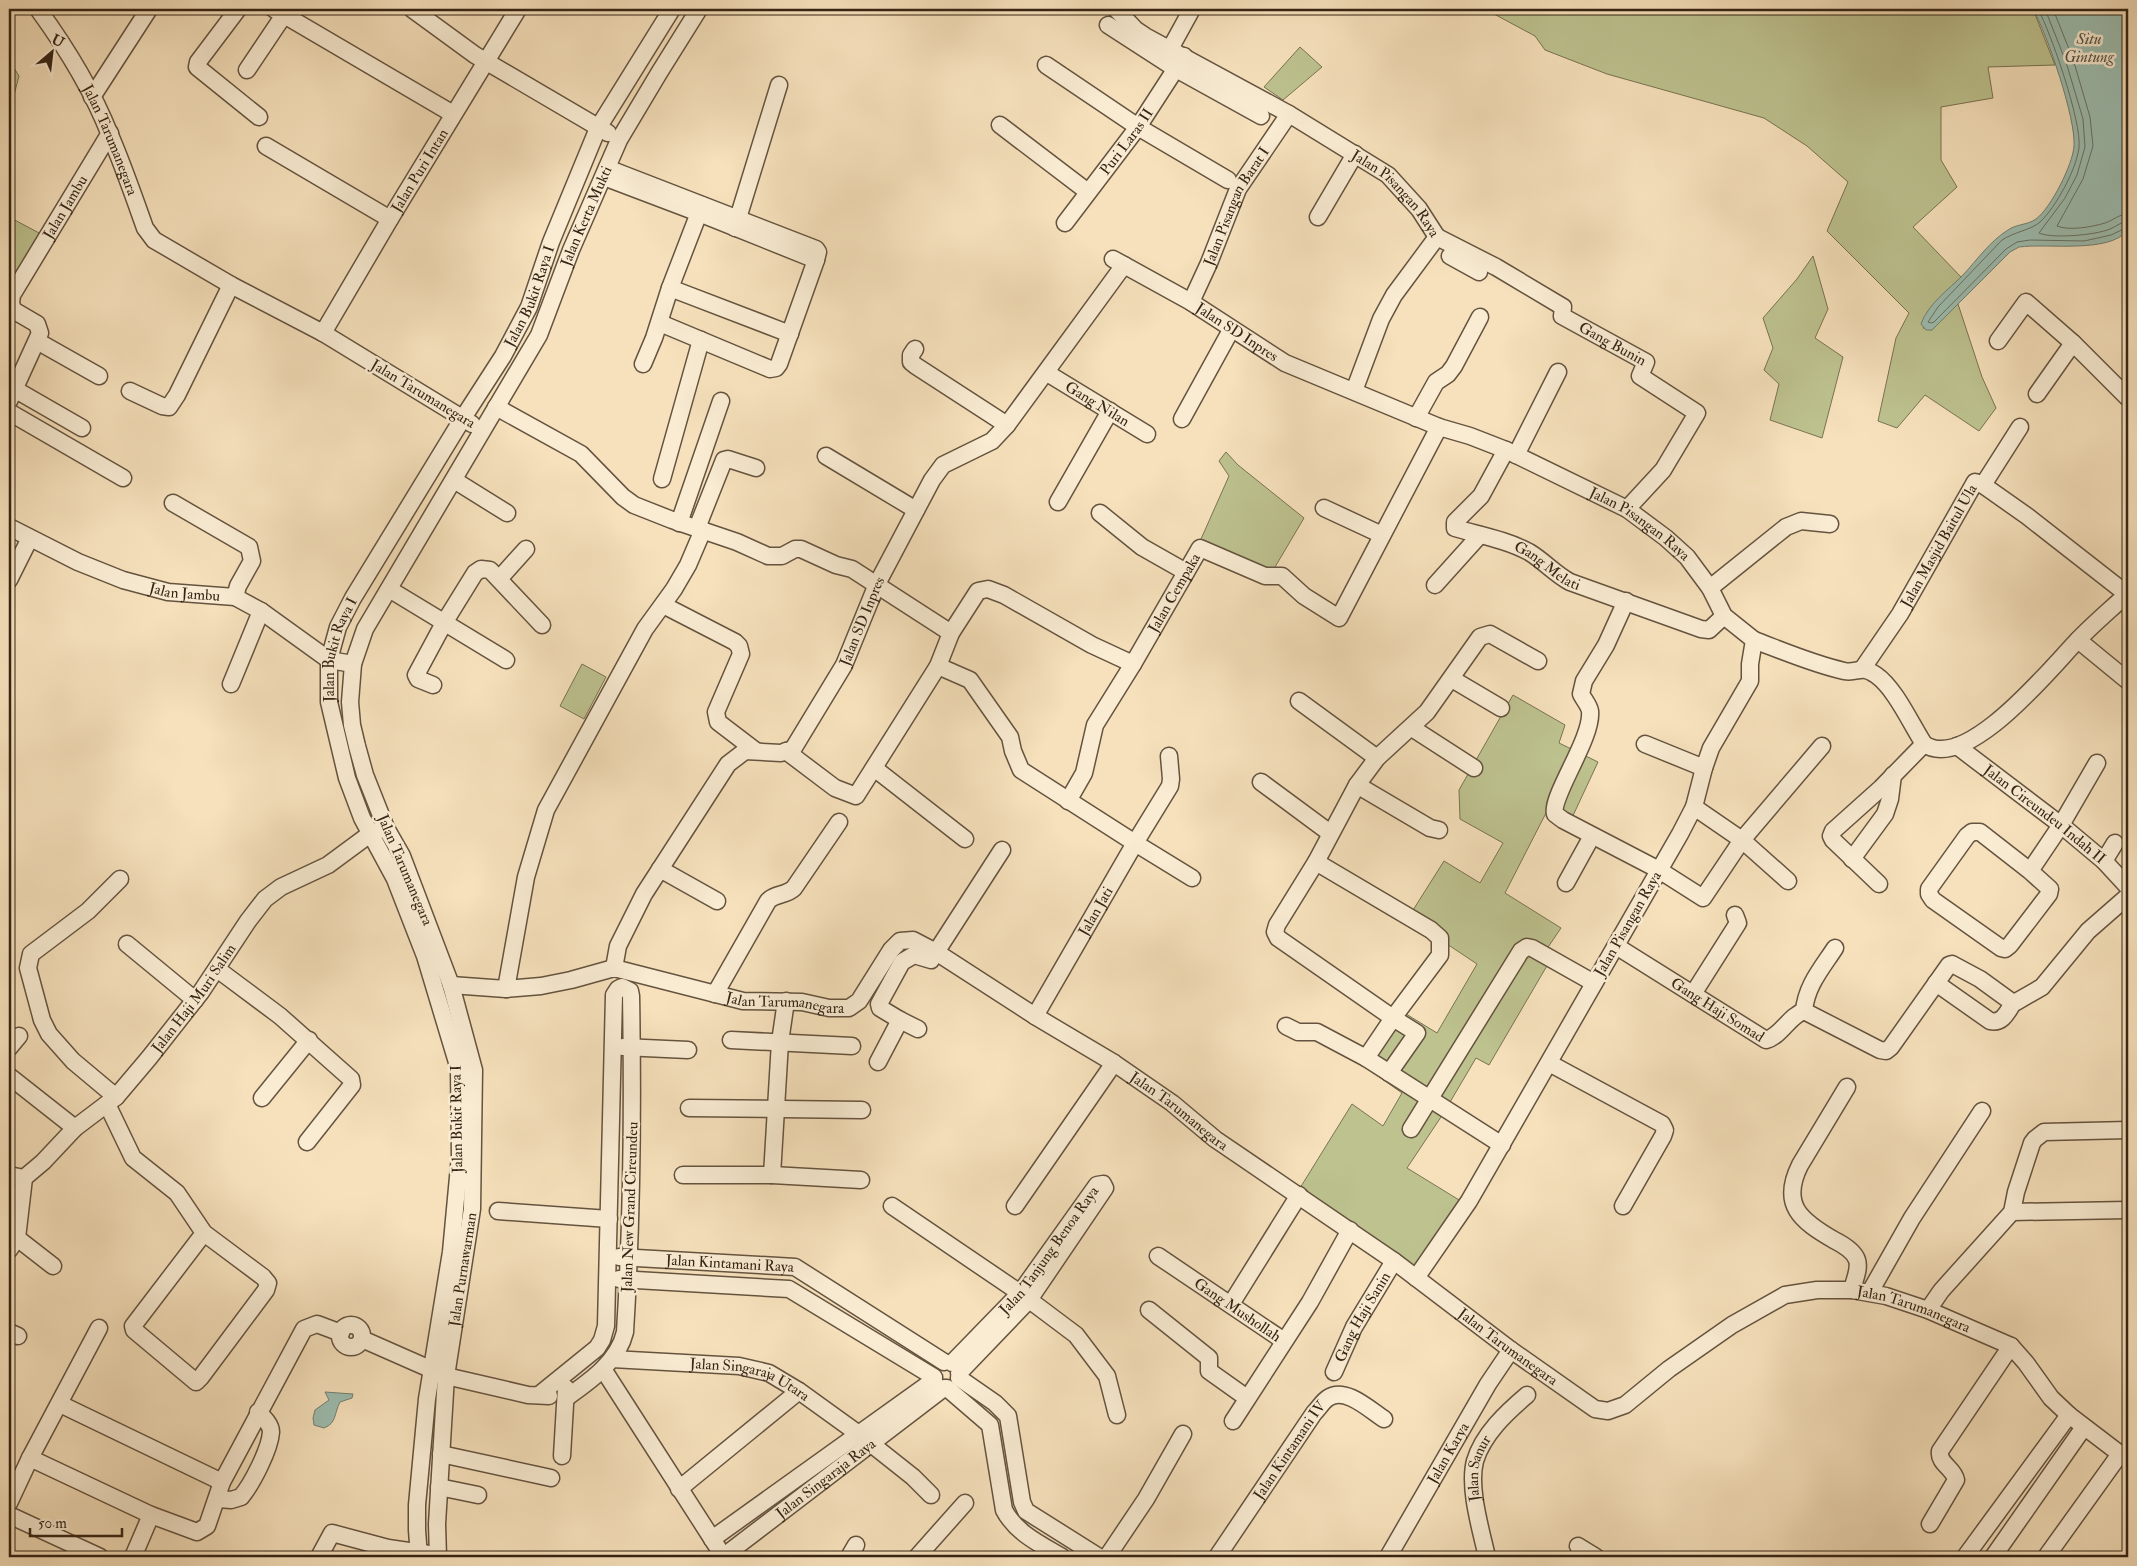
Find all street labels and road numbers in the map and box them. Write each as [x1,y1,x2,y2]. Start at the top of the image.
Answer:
street label: Jalan Tarumanegara [77,80,142,199]
street label: Puri Laras II [1095,104,1157,179]
street label: Jalan Puri Intan [386,125,452,217]
street label: Jalan Pisangan Barat I [1199,143,1273,270]
street label: Jalan Pisangan Raya [1347,145,1444,241]
street label: Jalan Kerta Mukti [556,163,616,270]
street label: Jalan Jambu [38,171,92,244]
street label: Jalan Bukit Raya I [500,243,559,352]
street label: Jalan SD Inpres [1191,298,1282,366]
street label: Gang Bunin [1576,318,1650,370]
street label: Jalan Tarumanegara [366,355,480,434]
street label: Gang Nilan [1062,377,1133,431]
street label: Jalan Masjid Baitul Ula [1896,480,1982,612]
street label: Jalan Pisangan Raya [1585,482,1695,565]
street label: Gang Melati [1511,537,1583,594]
street label: Jalan Cempaka [1143,549,1205,637]
street label: Jalan SD Inpres [835,573,889,670]
street label: Jalan Jambu [146,578,221,605]
street label: Jalan Bukit Raya I [320,594,361,703]
street label: Jalan Cireundeu Indah II [1978,760,2110,868]
street label: Jalan Tarumanegara [372,811,437,930]
street label: Jalan Pisangan Raya [1590,867,1667,981]
street label: Jalan Jati [1073,883,1117,941]
street label: Jalan Haji Muri Salim [147,940,240,1058]
street label: Gang Haji Somad [1667,973,1769,1047]
street label: Jalan Tarumanegara [723,987,845,1018]
street label: Jalan Bukit Raya I [447,1065,468,1174]
street label: Jalan Tarumanegara [1125,1067,1232,1155]
street label: Jalan New Grand Cireundeu [617,1121,643,1294]
street label: Jalan Tanjung Benoa Raya [994,1182,1103,1320]
street label: Jalan Purnawarman [444,1211,481,1329]
street label: Jalan Kintamani Raya [664,1250,795,1276]
street label: Gang Haji Sanin [1330,1268,1395,1365]
street label: Gang Mushollah [1190,1274,1285,1346]
street label: Jalan Tarumanegara [1854,1281,1974,1337]
street label: Jalan Tarumanegara [1453,1303,1562,1390]
street label: Jalan Singaraja Utara [688,1354,814,1406]
street label: Jalan Kintamani IV [1248,1396,1331,1505]
street label: Jalan Karya [1422,1418,1474,1489]
street label: Jalan Sanur [1463,1431,1495,1504]
street label: Jalan Singaraja Raya [771,1434,880,1524]

